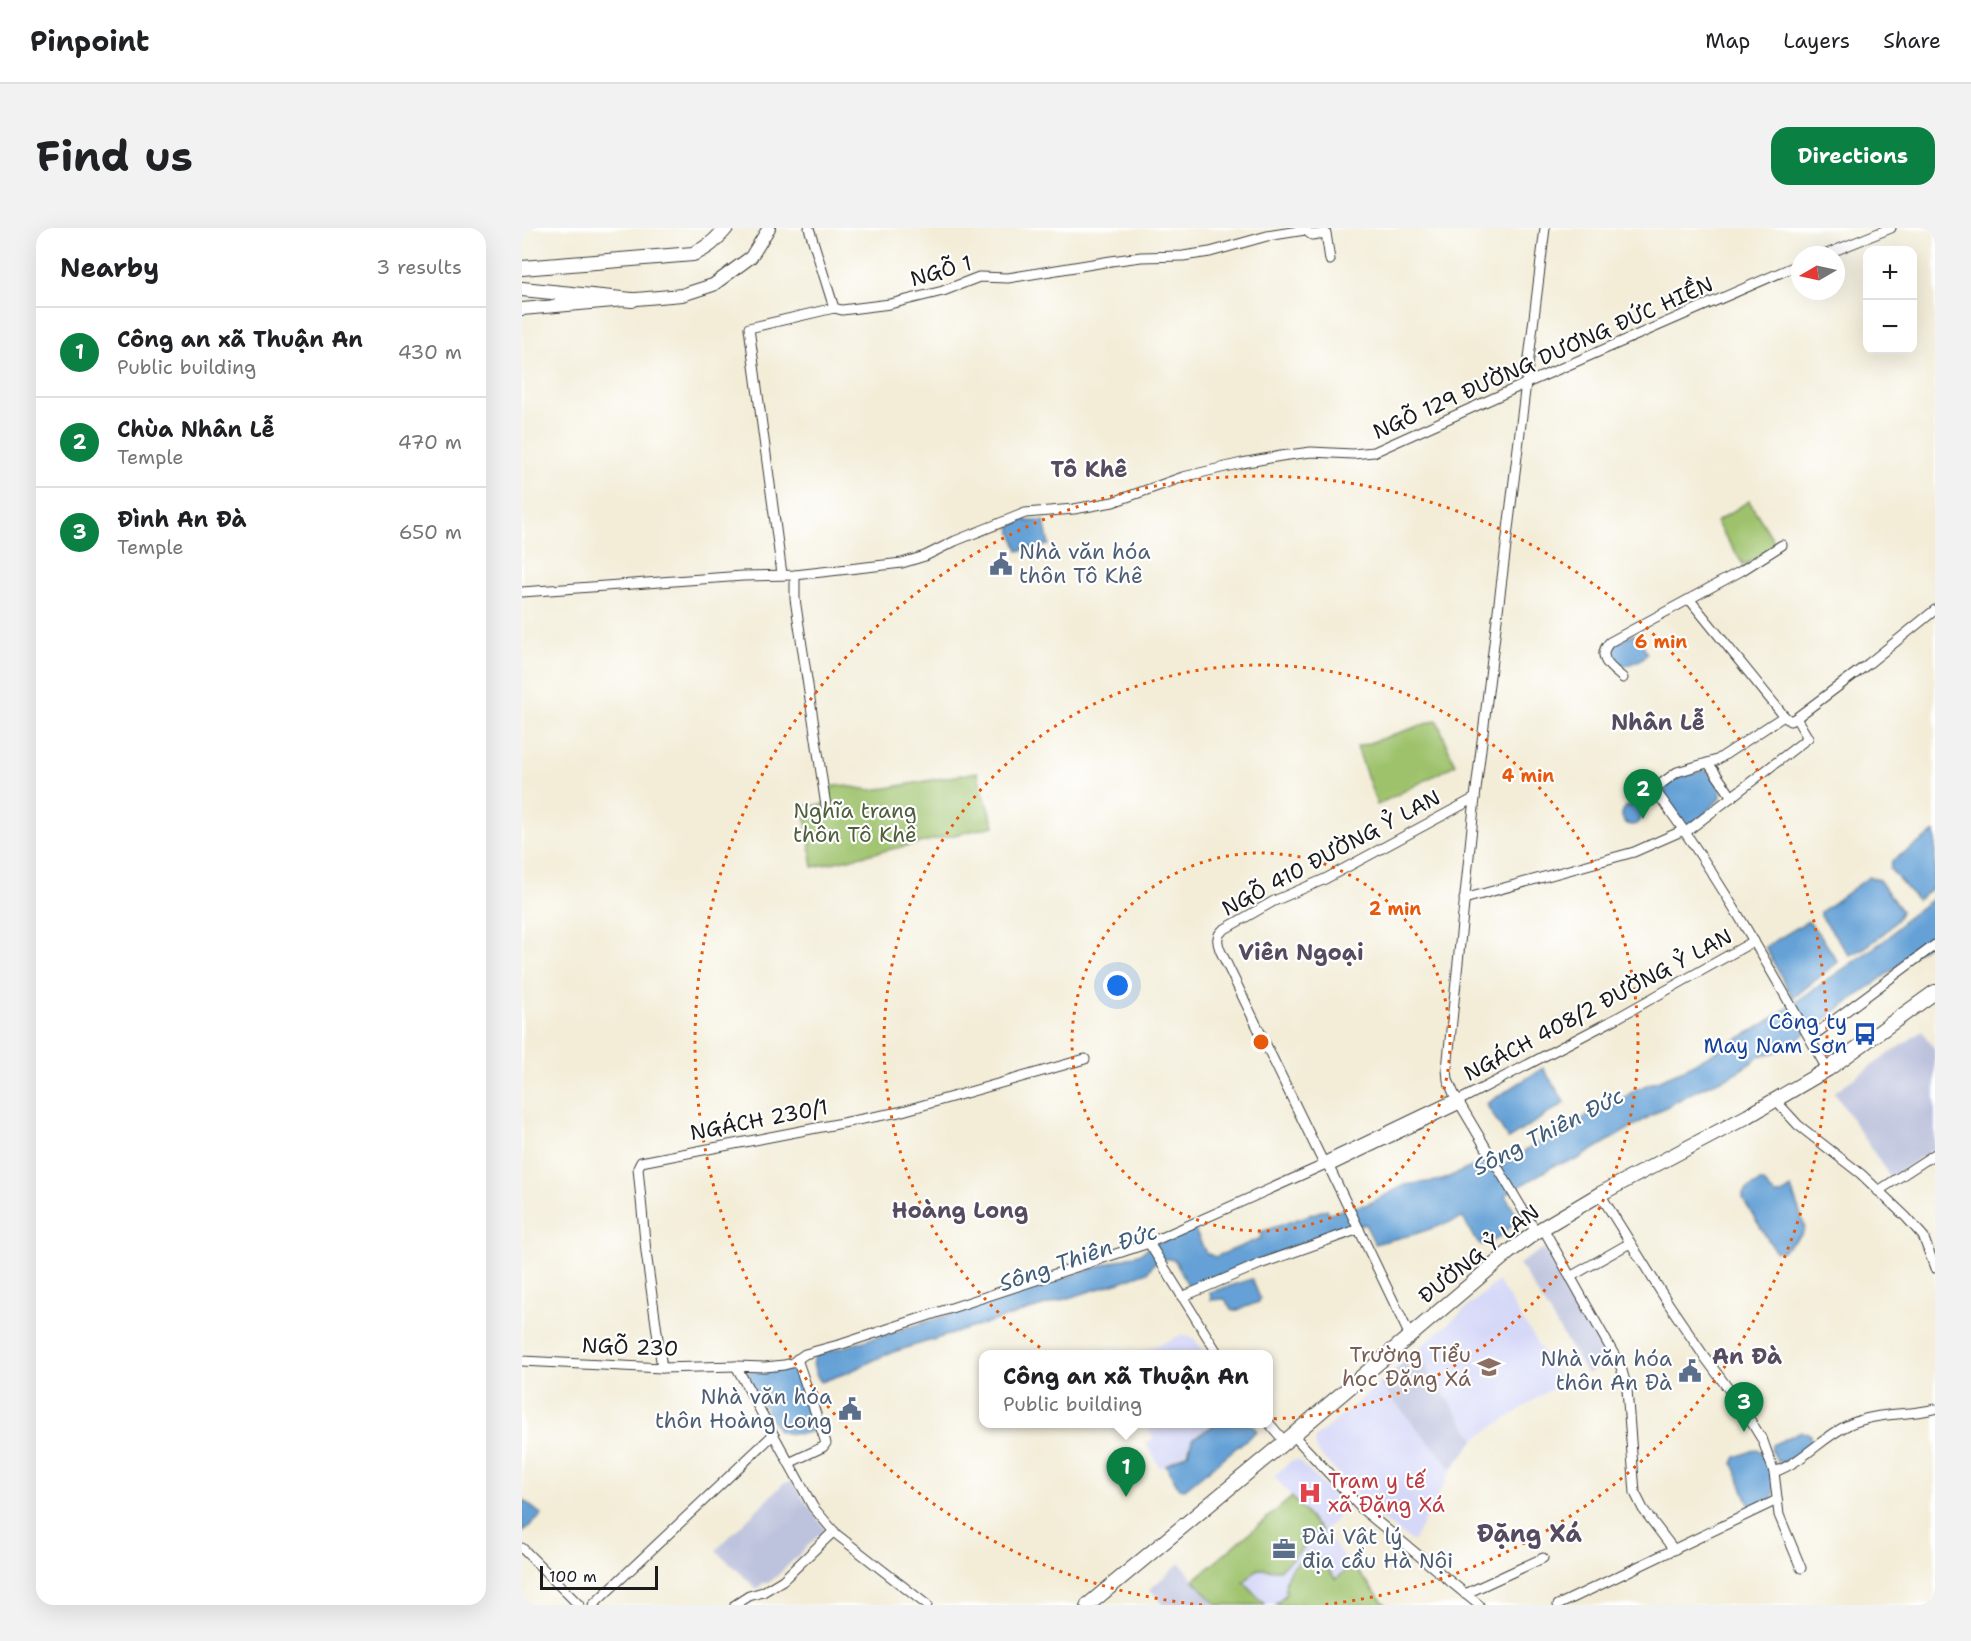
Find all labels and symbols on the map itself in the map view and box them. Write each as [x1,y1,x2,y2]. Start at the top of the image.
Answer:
north arrow [1791,246,1845,300]
street label: NGÕ 1 [907,248,975,293]
street label: NGÕ 129 ĐƯỜNG DƯƠNG ĐỨC HIỀN [1367,267,1718,446]
district label: Tô Khê [1050,455,1128,484]
place label: Nhà văn hóa thôn Tô Khê [1019,538,1150,590]
public building icon: Nhà văn hóa thôn Tô Khê [988,551,1014,577]
text: 6 min [1635,630,1687,654]
district label: Nhân Lễ [1611,708,1705,737]
text: 4 min [1502,764,1554,788]
pin: 2 [1624,770,1662,819]
street label: NGÕ 410 ĐƯỜNG Ỷ LAN [1216,783,1445,923]
park label: Nghĩa trang thôn Tô Khê [793,797,917,849]
text: 2 min [1369,897,1421,921]
street label: NGÁCH 408/2 ĐƯỜNG Ỷ LAN [1459,921,1737,1088]
district label: Viên Ngoại [1238,938,1364,967]
your location [1103,971,1132,1000]
place label: Công ty May Nam Sơn [1703,1008,1847,1060]
bus stop icon: Công ty May Nam Sơn [1852,1021,1878,1047]
centre of rings [1251,1032,1271,1052]
water label: Sông Thiên Đức [1468,1081,1629,1182]
street label: NGÁCH 230/1 [687,1092,830,1147]
district label: Hoàng Long [892,1196,1028,1225]
street label: ĐƯỜNG Ỷ LAN [1412,1197,1545,1310]
water label: Sông Thiên Đức [995,1217,1161,1298]
street label: NGÕ 230 [581,1330,679,1363]
place label: Trường Tiểu học Đặng Xá [1342,1341,1471,1393]
district label: An Đà [1712,1342,1782,1371]
place label: Nhà văn hóa thôn An Đà [1541,1345,1672,1397]
school or university icon: Trường Tiểu học Đặng Xá [1476,1354,1502,1380]
public building icon: Nhà văn hóa thôn An Đà [1677,1358,1703,1384]
pin: 3 [1724,1382,1764,1432]
place label: Nhà văn hóa thôn Hoàng Long [655,1383,832,1435]
public building icon: Nhà văn hóa thôn Hoàng Long [837,1396,863,1422]
pin: 1 [1106,1448,1146,1497]
place label: Trạm y tế xã Đặng Xá [1328,1467,1445,1519]
hospital icon: Trạm y tế xã Đặng Xá [1297,1480,1323,1506]
district label: Đặng Xá [1476,1518,1582,1550]
place label: Đài Vật lý địa cầu Hà Nội [1302,1523,1453,1575]
office icon: Đài Vật lý địa cầu Hà Nội [1271,1536,1297,1562]
scale bar [540,1563,658,1590]

